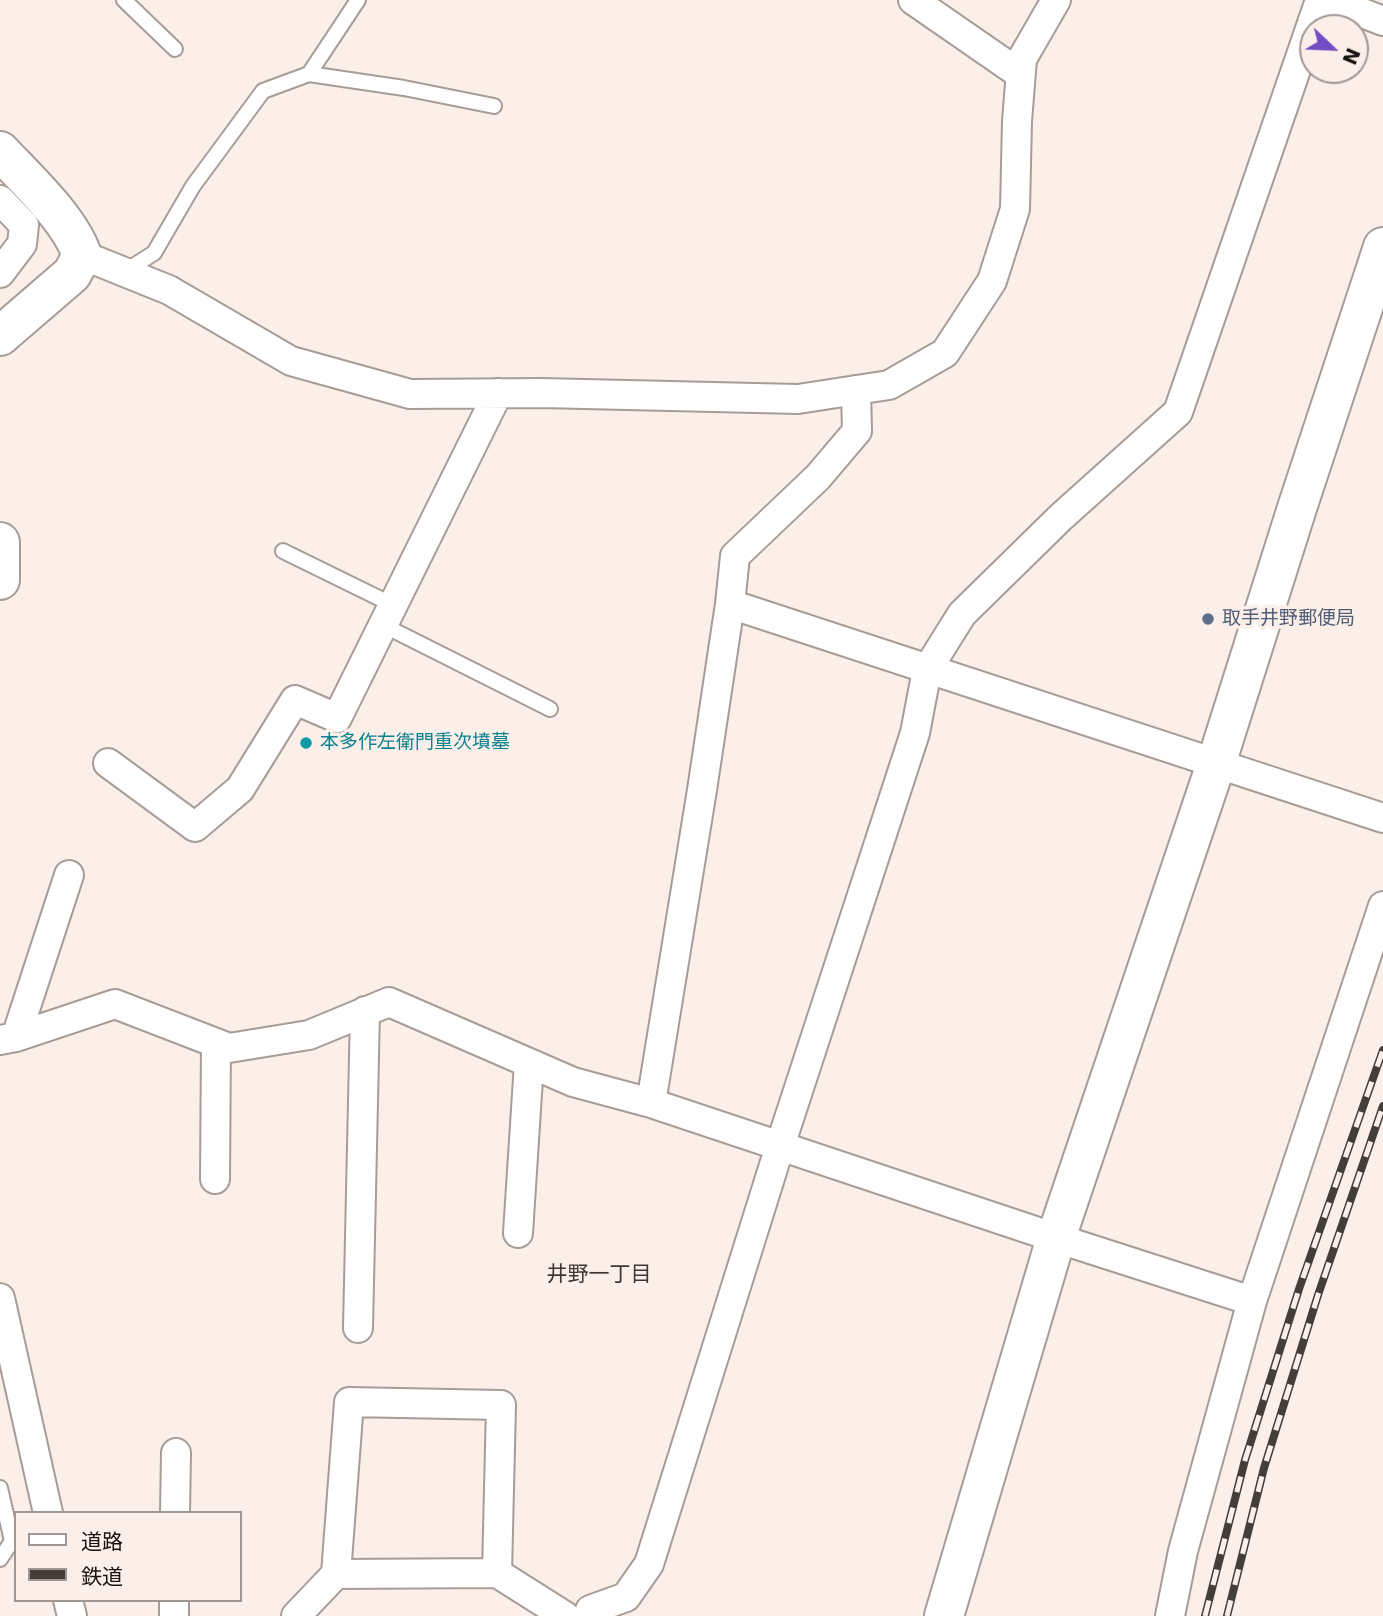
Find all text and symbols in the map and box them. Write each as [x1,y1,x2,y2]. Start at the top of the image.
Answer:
north arrow [1299,14,1369,84]
text: N [1338,45,1365,68]
place label: 取手井野郵便局 [1222,608,1355,630]
marker: 取手井野郵便局 [1200,611,1216,627]
place label: 本多作左衛門重次墳墓 [320,732,510,754]
marker: 本多作左衛門重次墳墓 [298,735,314,751]
district label: 井野一丁目 [547,1263,651,1289]
legend [14,1511,242,1602]
text: 道路 [81,1530,123,1554]
text: 鉄道 [81,1565,123,1589]

